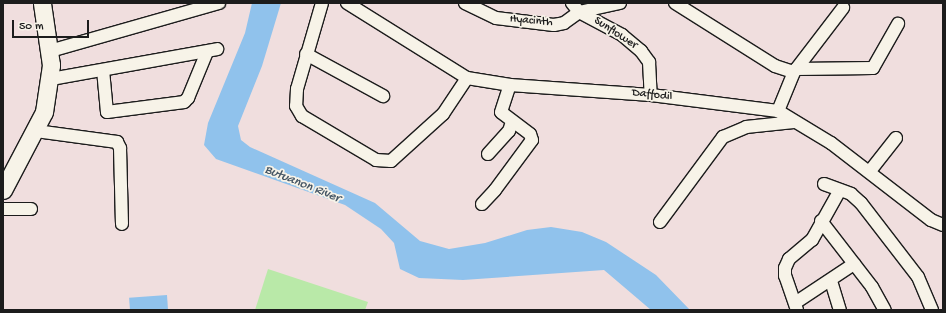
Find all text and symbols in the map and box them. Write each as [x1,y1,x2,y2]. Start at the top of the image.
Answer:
scale bar [14,12,91,38]
street label: Hyacinth [509,13,553,31]
street label: Sunflower [590,15,640,53]
text: 50 m [19,20,44,34]
street label: Daffodil [631,87,673,105]
water label: Butuanon River [262,163,342,207]

